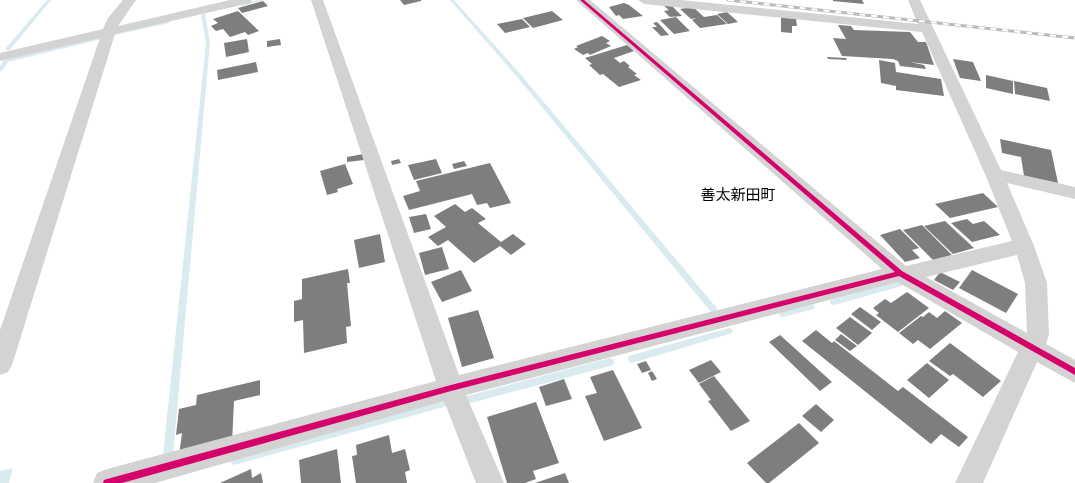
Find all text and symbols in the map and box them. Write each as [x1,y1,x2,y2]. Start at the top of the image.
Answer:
district label: 善太新田町 [701,188,775,206]

